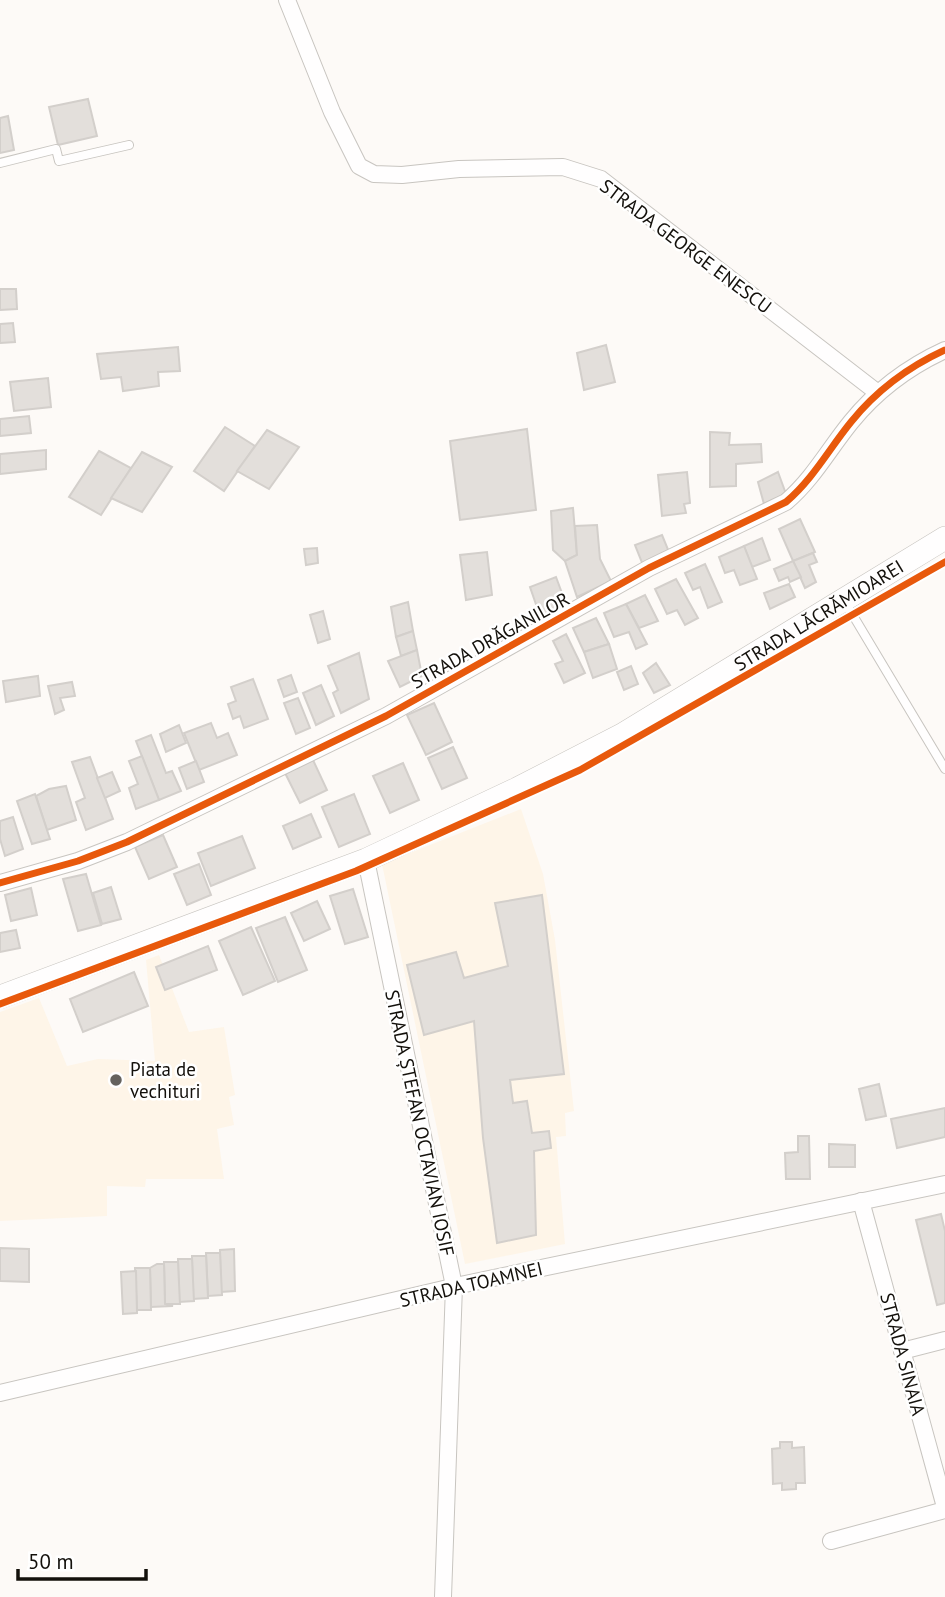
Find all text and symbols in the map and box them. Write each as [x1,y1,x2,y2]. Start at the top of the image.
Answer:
street label: STRADA GEORGE ENESCU [595,174,777,318]
street label: STRADA LĂCRĂMIOAREI [729,554,908,676]
street label: STRADA DRĂGANILOR [406,586,574,694]
street label: STRADA ȘTEFAN OCTAVIAN IOSIF [380,988,460,1258]
place label: Piata de vechituri [130,1057,201,1103]
marker: Piata de vechituri [108,1072,124,1088]
street label: STRADA TOAMNEI [397,1256,545,1312]
street label: STRADA SINAIA [875,1290,931,1418]
scale bar [18,1538,145,1582]
text: 50 m [28,1548,74,1575]

